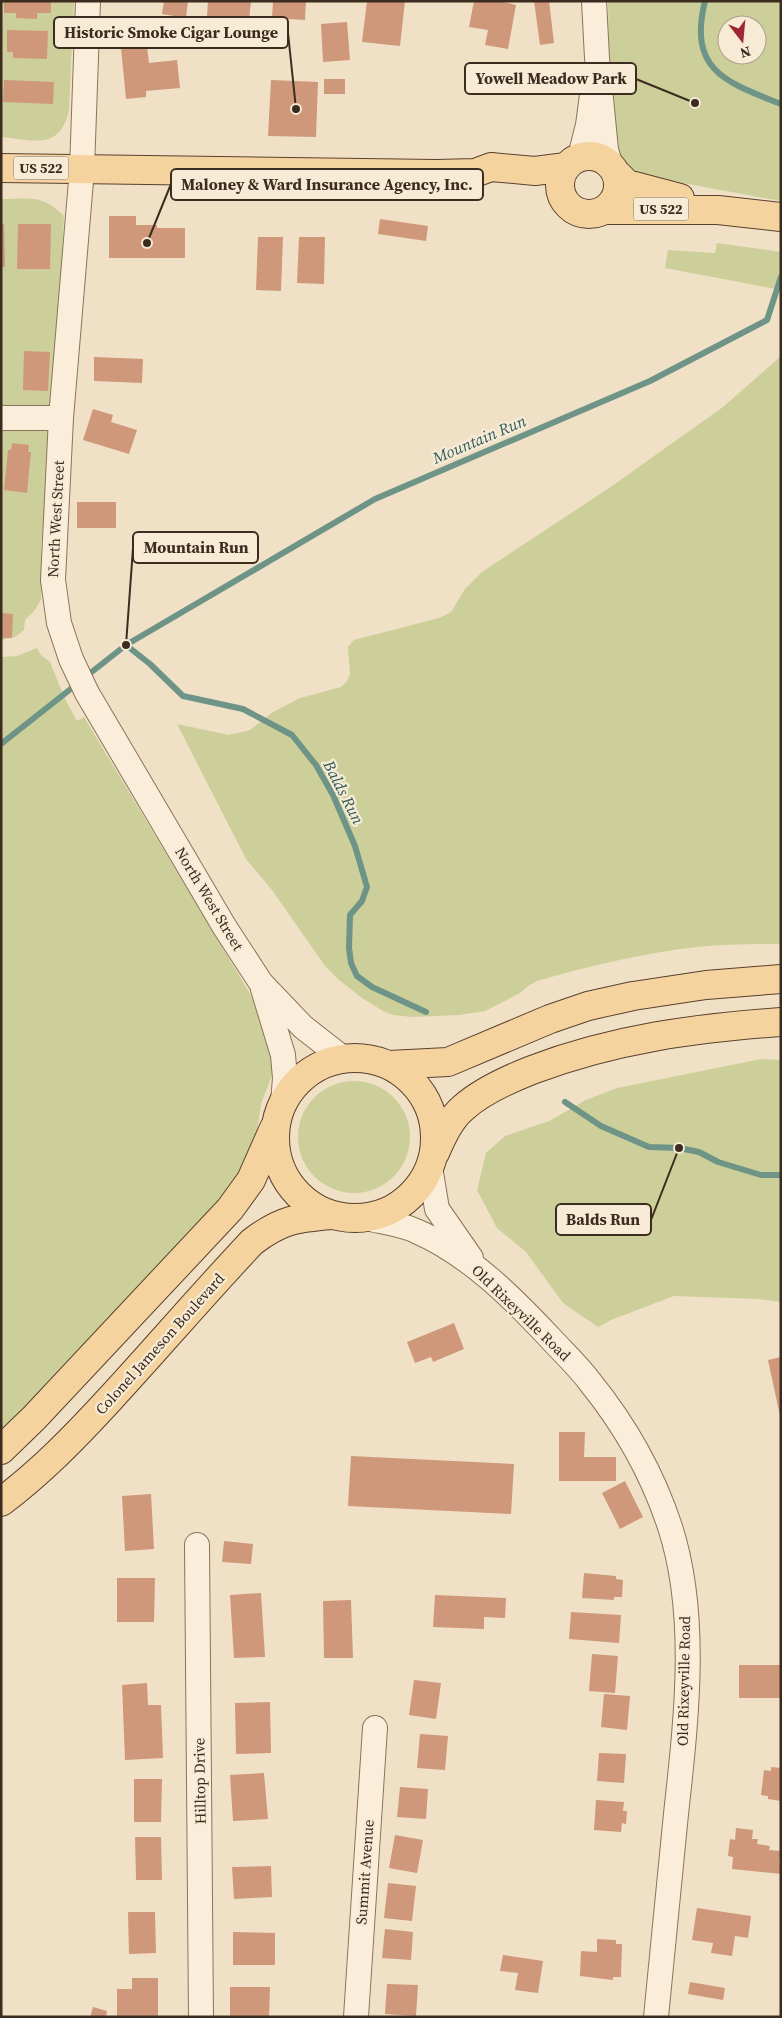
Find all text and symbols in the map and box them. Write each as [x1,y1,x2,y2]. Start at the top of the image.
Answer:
north arrow [717,15,767,65]
callout: Historic Smoke Cigar Lounge [54,17,288,48]
text: Historic Smoke Cigar Lounge [64,21,278,43]
text: N [738,41,753,64]
callout: Yowell Meadow Park [465,63,636,94]
text: Yowell Meadow Park [475,67,627,89]
road number: US 522 [13,156,68,180]
callout: Maloney & Ward Insurance Agency, Inc. [171,169,483,200]
text: Maloney & Ward Insurance Agency, Inc. [181,173,473,195]
road number: US 522 [634,198,688,220]
water label: Mountain Run [428,409,529,469]
street label: North West Street [42,460,69,578]
callout: Mountain Run [133,532,258,563]
text: Mountain Run [143,536,249,558]
water label: Balds Run [318,755,369,828]
street label: North West Street [170,843,249,955]
callout: Balds Run [556,1204,651,1235]
text: Balds Run [566,1208,640,1230]
street label: Old Rixeyville Road [467,1260,576,1366]
street label: Colonel Jameson Boulevard [90,1268,229,1419]
street label: Old Rixeyville Road [672,1615,695,1746]
street label: Hilltop Drive [188,1737,211,1824]
street label: Summit Avenue [350,1818,379,1925]

